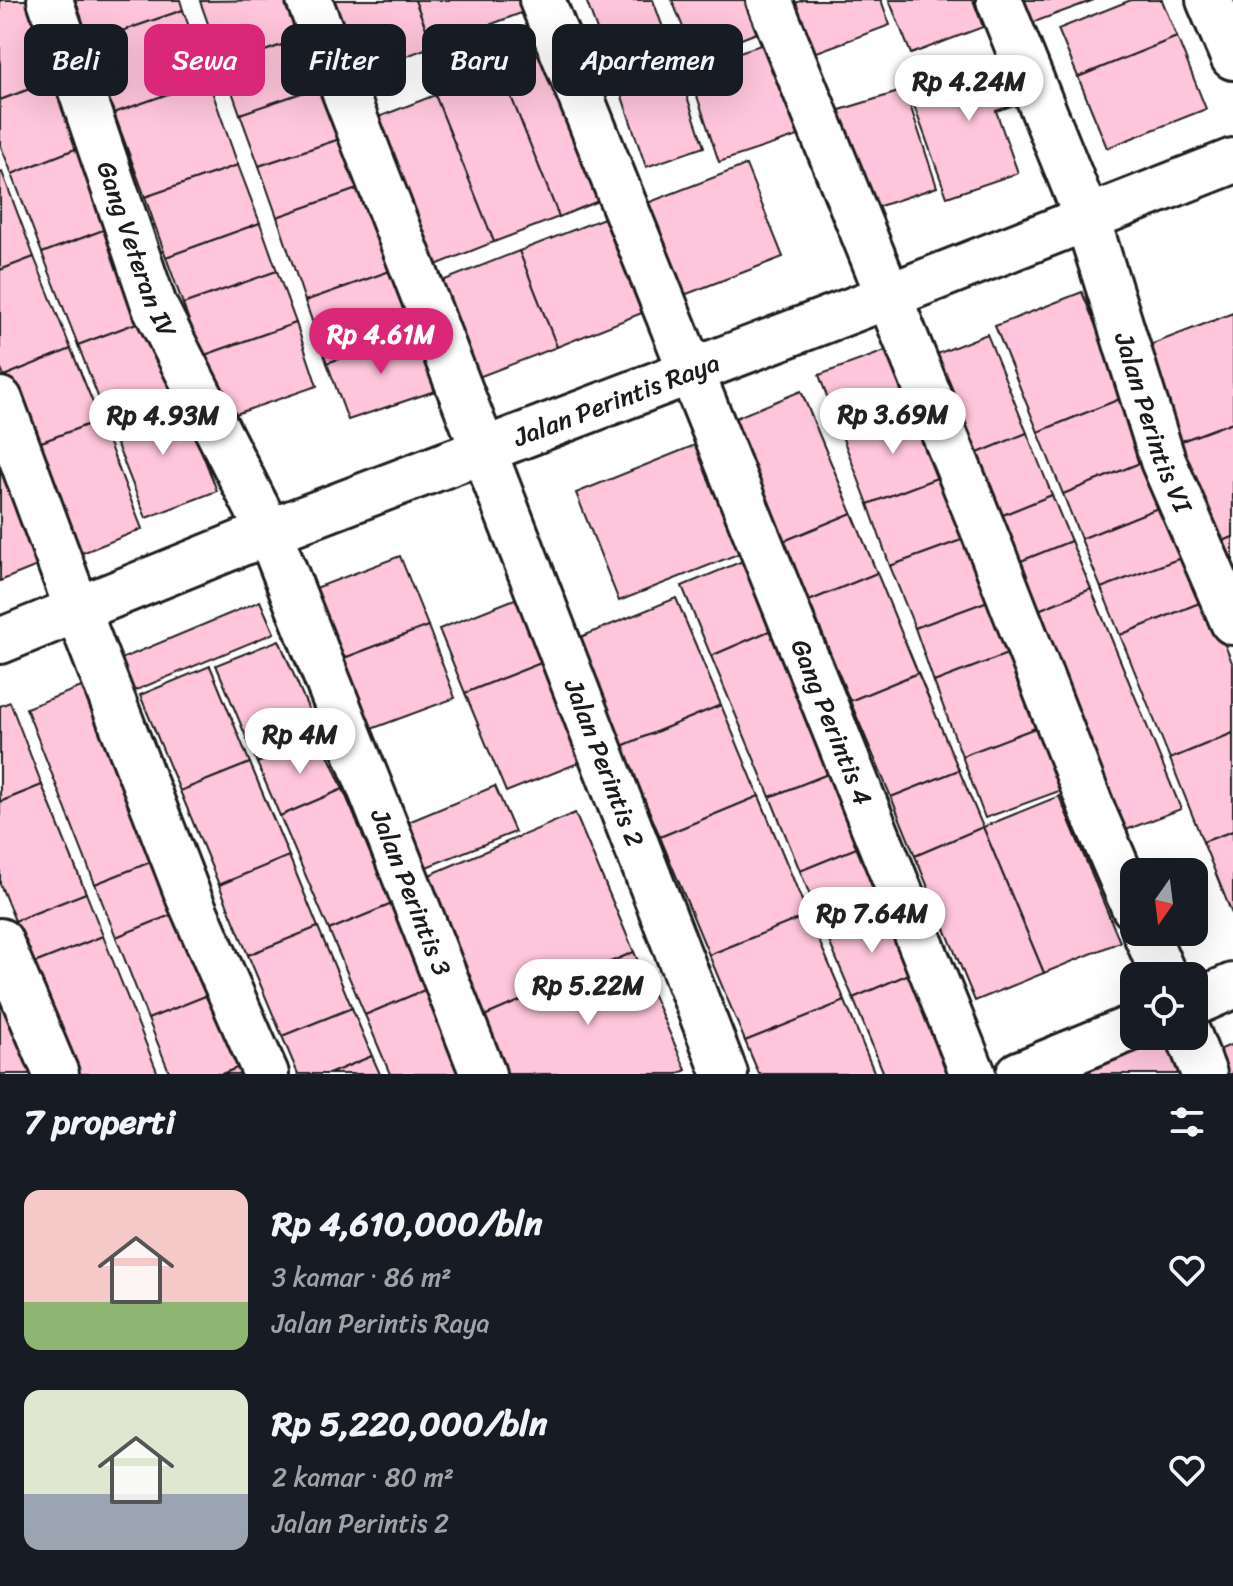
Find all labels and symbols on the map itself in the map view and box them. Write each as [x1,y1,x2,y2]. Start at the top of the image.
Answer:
pin: Rp 4.24M [886,55,1052,123]
street label: Gang Veteran IV [84,155,190,347]
pin: Rp 4.61M [298,308,464,376]
street label: Jalan Perintis VI [1101,326,1206,522]
street label: Jalan Perintis Raya [506,340,726,460]
pin: Rp 3.69M [810,388,976,456]
pin: Rp 4.93M [80,389,246,457]
street label: Gang Perintis 4 [778,632,886,812]
street label: Jalan Perintis 2 [551,671,658,854]
pin: Rp 4M [244,708,356,776]
street label: Jalan Perintis 3 [357,801,465,983]
north arrow [1120,858,1208,946]
pin: Rp 7.64M [789,887,955,955]
pin: Rp 5.22M [505,959,671,1027]

